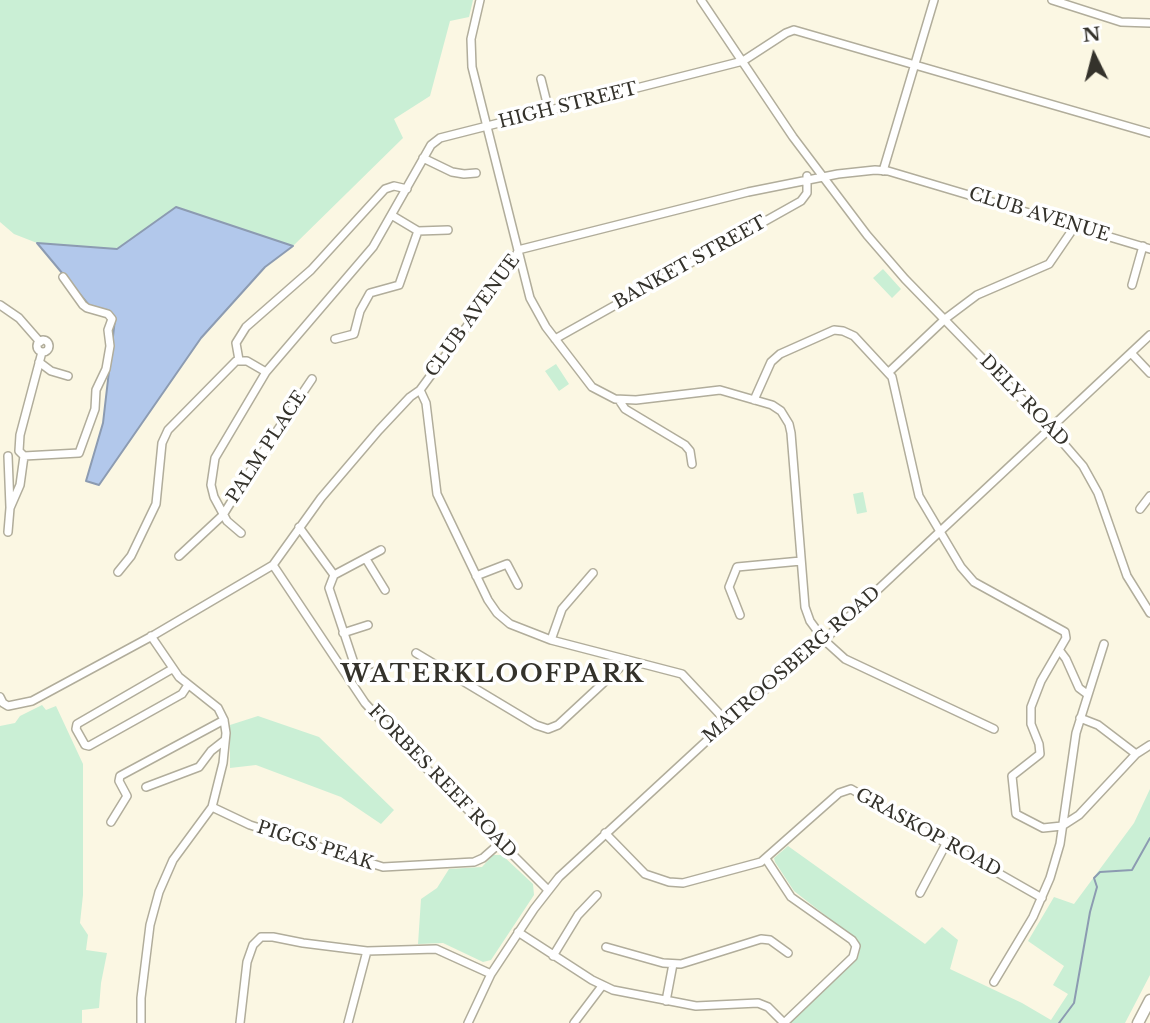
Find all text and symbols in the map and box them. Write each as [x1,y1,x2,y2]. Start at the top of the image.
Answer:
north arrow [1059,21,1129,91]
text: N [1082,22,1102,47]
street label: HIGH STREET [496,78,640,134]
street label: CLUB AVENUE [966,183,1112,247]
street label: BANKET STREET [610,212,770,314]
street label: CLUB AVENUE [421,251,525,381]
street label: DELY ROAD [975,351,1073,451]
street label: PALM PLACE [223,387,311,507]
street label: MATROOSBERG ROAD [699,582,885,748]
district label: WATERKLOOFPARK [342,661,644,689]
street label: FORBES REEF ROAD [363,701,521,863]
street label: GRASKOP ROAD [851,784,1005,882]
street label: PIGGS PEAK [254,817,376,875]

